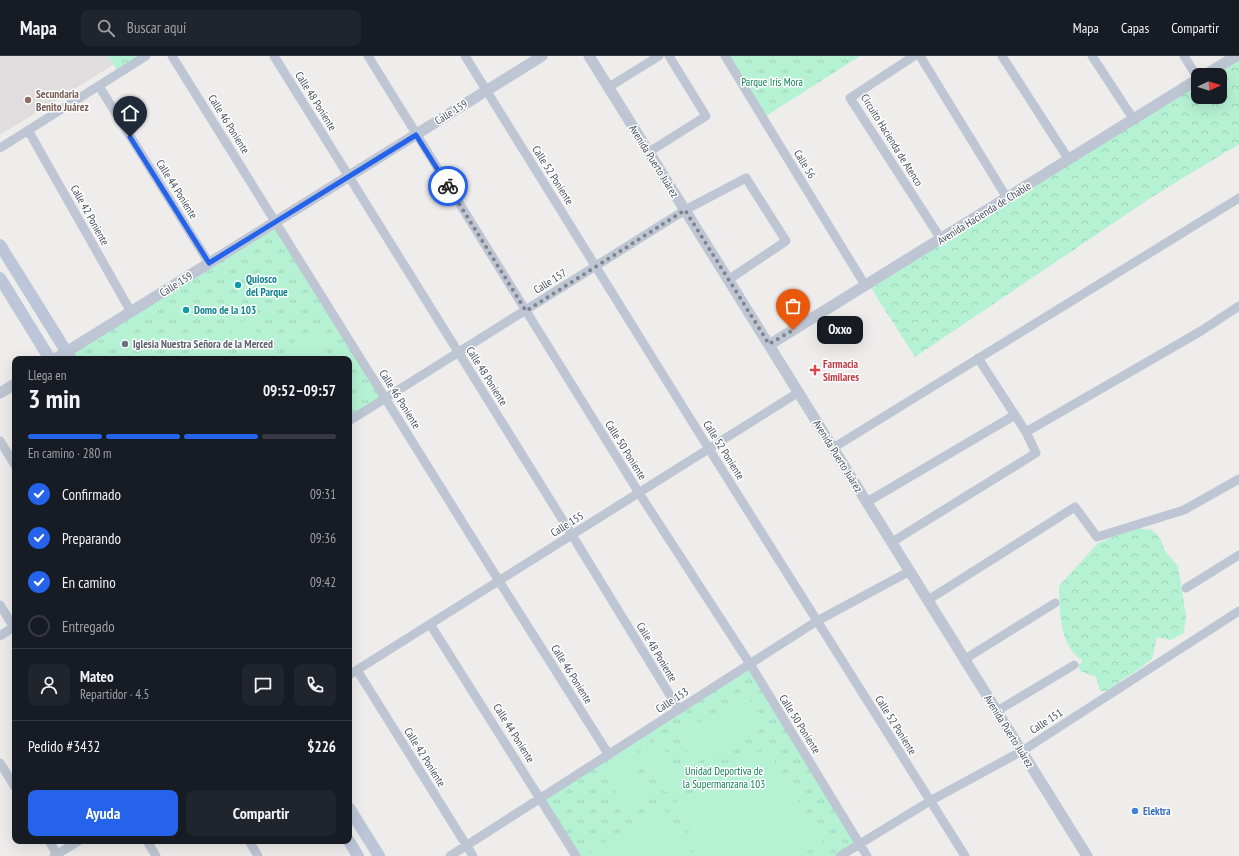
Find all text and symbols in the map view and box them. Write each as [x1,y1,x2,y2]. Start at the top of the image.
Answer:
search box [81,10,361,46]
text: Mapa [20,16,57,40]
icon: search [95,17,117,39]
text: Buscar aquí [127,18,186,37]
text: Mapa [1073,19,1099,37]
text: Capas [1121,19,1149,37]
text: Compartir [1171,19,1219,37]
north arrow [1191,68,1227,104]
map controls [1191,68,1227,104]
street label: Calle 48 Poniente [292,69,340,133]
park label: Parque Iris Mora [741,75,803,89]
place label: Secundaria Benito Juárez [36,87,89,114]
street label: Circuito Hacienda de Atenco [858,91,926,189]
street label: Calle 46 Poniente [205,92,253,156]
marker: Secundaria Benito Juárez [23,95,33,105]
pin [113,96,147,137]
street label: Calle 159 [432,96,470,128]
icon: home [119,102,141,124]
street label: Avenida Puerto Juárez [626,122,682,200]
street label: Calle 52 Poniente [529,143,577,207]
street label: Calle 56 [791,147,819,181]
street label: Calle 44 Poniente [153,157,201,221]
courier [428,166,468,206]
icon: bike [437,175,459,197]
street label: Avenida Hacienda de Chable [935,178,1034,247]
street label: Calle 42 Poniente [68,182,113,248]
street label: Calle 157 [531,265,569,297]
street label: Calle 159 [157,268,195,300]
place label: Quiosco del Parque [246,272,288,299]
marker: Quiosco del Parque [233,280,243,290]
pin [776,289,810,330]
icon: bag [782,295,804,317]
place label: Domo de la 103 [194,303,256,317]
marker: Domo de la 103 [181,305,191,315]
callout: Oxxo [817,316,863,344]
text: Oxxo [828,321,852,338]
place label: Iglesia Nuestra Señora de la Merced [133,337,273,351]
marker: Iglesia Nuestra Señora de la Merced [120,339,130,349]
street label: Calle 48 Poniente [463,344,511,408]
place label: Farmacia Similares [823,357,859,384]
marker: Farmacia Similares [810,365,820,375]
text: Llega en [28,367,66,384]
street label: Calle 46 Poniente [376,367,424,431]
text: 09:52–09:57 [263,381,336,400]
text: 3 min [28,382,81,415]
street label: Avenida Puerto Juárez [810,417,866,495]
street label: Calle 50 Poniente [602,418,650,482]
street label: Calle 52 Poniente [700,418,748,482]
text: En camino · 280 m [28,445,112,462]
icon: check [28,483,50,505]
text: Confirmado [62,485,121,504]
text: 09:31 [310,486,336,503]
street label: Calle 155 [548,508,586,540]
icon: check [28,527,50,549]
text: Preparando [62,529,121,548]
text: 09:36 [310,530,336,547]
icon: check [28,571,50,593]
text: En camino [62,573,116,592]
text: 09:42 [310,574,336,591]
text: Entregado [62,617,115,636]
street label: Calle 48 Poniente [634,620,680,685]
street label: Calle 46 Poniente [548,642,596,706]
button: person [28,664,70,706]
button: chat [242,664,284,706]
button: phone [294,664,336,706]
text: Mateo [80,667,114,686]
street label: Calle 153 [653,684,691,716]
text: Repartidor · 4.5 [80,686,149,703]
street label: Calle 50 Poniente [776,692,824,756]
street label: Avenida Puerto Juárez [981,692,1037,770]
street label: Calle 52 Poniente [872,693,920,757]
street label: Calle 44 Poniente [490,701,538,765]
street label: Calle 151 [1027,705,1065,737]
street label: Calle 42 Poniente [401,725,449,789]
text: Pedido #3432 [28,737,100,756]
text: $226 [307,737,336,756]
park label: Unidad Deportiva de la Supermanzana 103 [683,764,765,791]
button: Ayuda [28,790,178,836]
button: Compartir [186,790,336,836]
place label: Elektra [1143,804,1171,818]
marker: Elektra [1130,806,1140,816]

